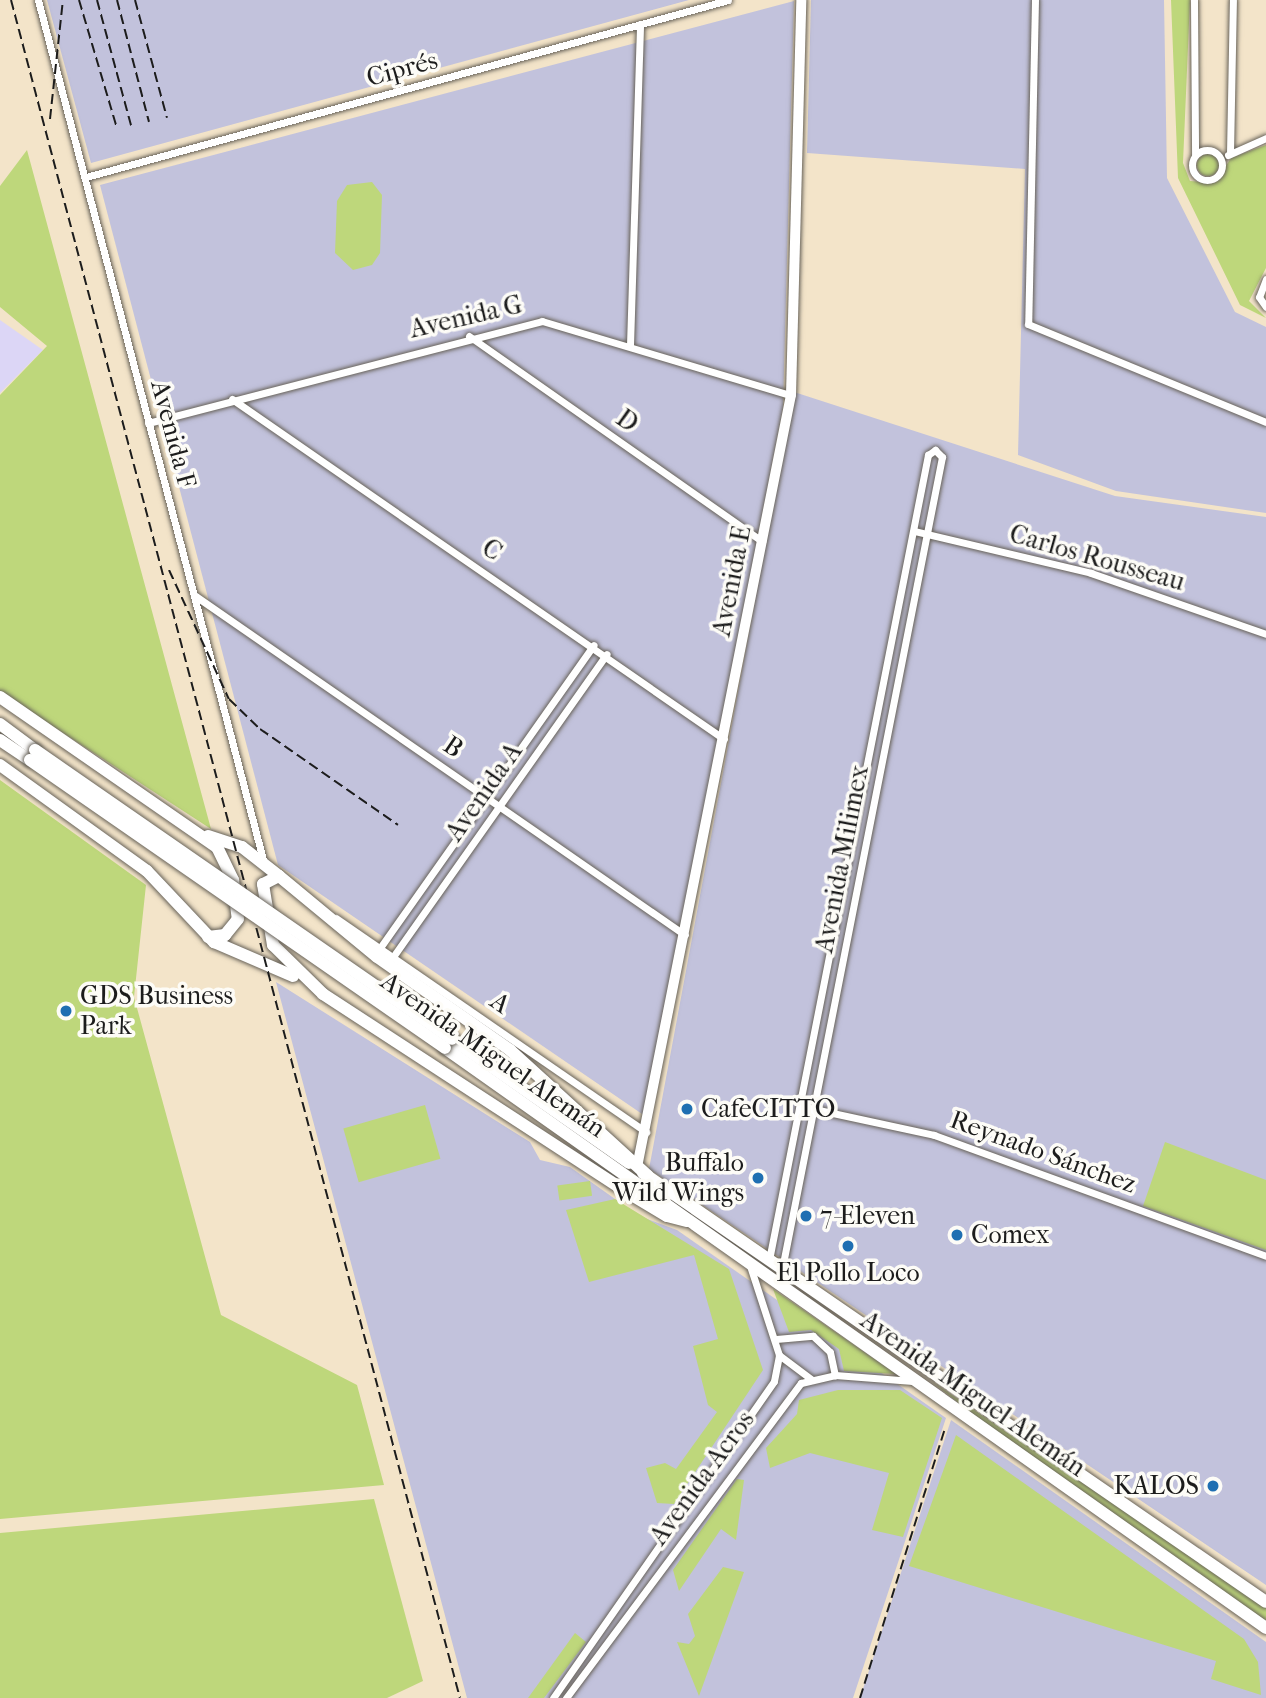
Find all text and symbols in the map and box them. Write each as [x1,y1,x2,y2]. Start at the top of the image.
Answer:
street label: Ciprés [363,45,441,93]
street label: Avenida G [407,289,525,345]
street label: Avenida F [144,377,202,491]
street label: D [610,403,644,439]
street label: Carlos Rousseau [1006,518,1188,598]
street label: Avenida E [706,523,758,639]
street label: C [476,532,508,568]
street label: B [437,729,469,765]
street label: Avenida A [439,737,529,847]
street label: Avenida Milimex [809,763,875,955]
street label: Avenida Miguel Alemán [375,966,611,1144]
place label: GDS Business Park [80,980,233,1042]
street label: A [484,985,516,1021]
marker: GDS Business Park [58,1003,74,1019]
place label: CafeCITTO [701,1093,835,1125]
marker: CafeCITTO [679,1101,695,1117]
street label: Reynado Sánchez [946,1104,1140,1200]
place label: Buffalo Wild Wings [613,1147,744,1208]
marker: Buffalo Wild Wings [750,1170,766,1186]
place label: 7-Eleven [820,1200,915,1232]
marker: 7-Eleven [798,1208,814,1224]
place label: Comex [971,1219,1049,1251]
marker: Comex [949,1227,965,1243]
marker: El Pollo Loco [840,1238,856,1254]
place label: El Pollo Loco [776,1257,920,1289]
street label: Avenida Miguel Alemán [855,1305,1091,1483]
street label: Avenida Acros [643,1405,761,1551]
place label: KALOS [1114,1470,1199,1502]
marker: KALOS [1205,1478,1221,1494]

